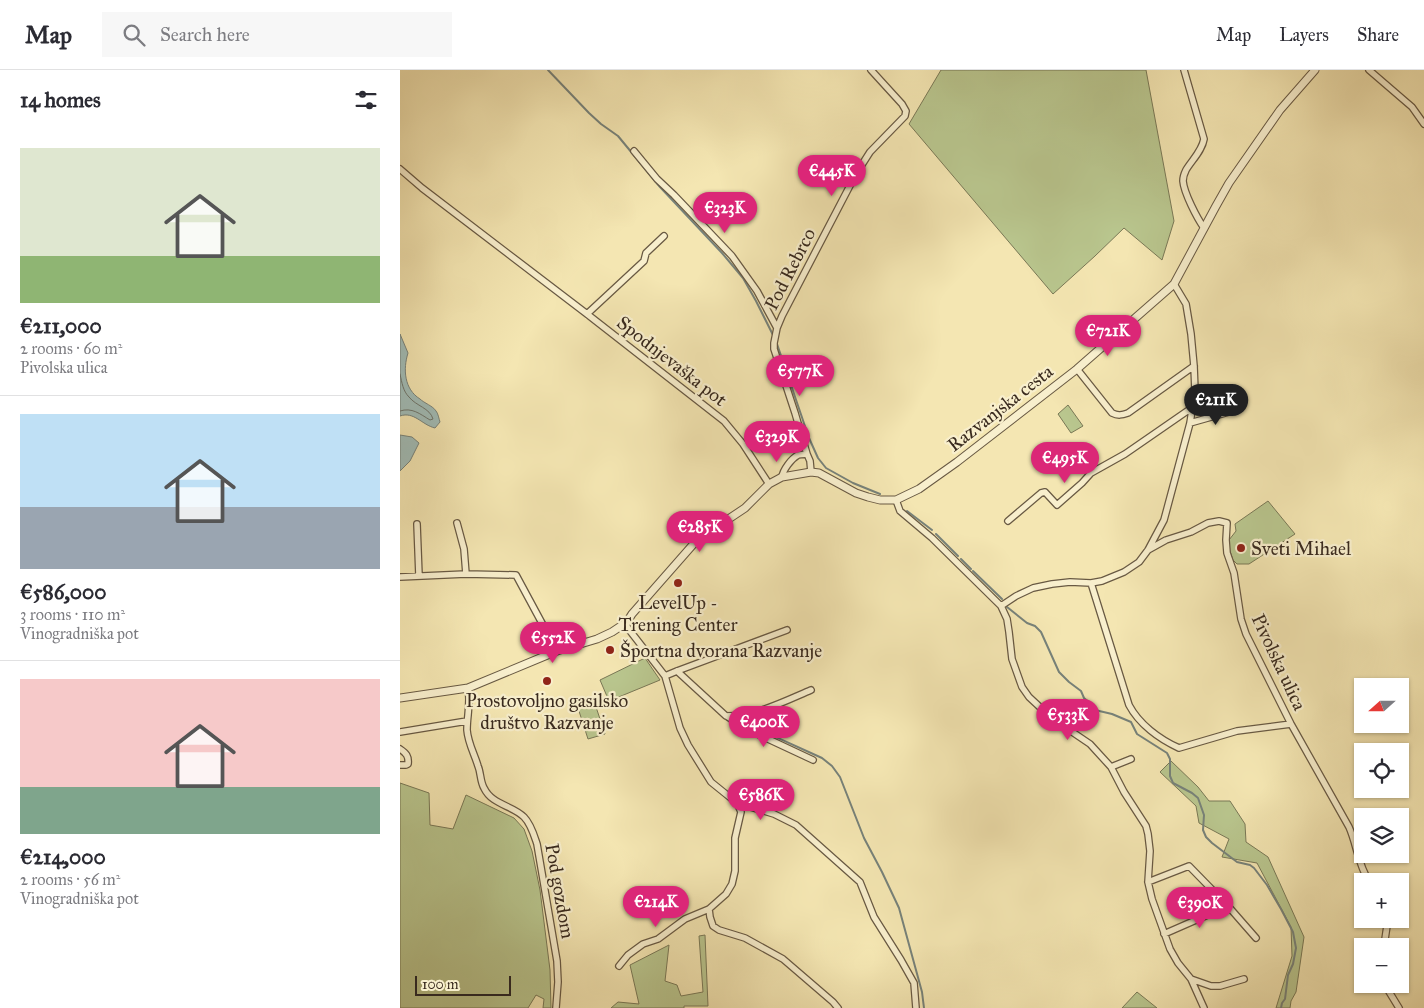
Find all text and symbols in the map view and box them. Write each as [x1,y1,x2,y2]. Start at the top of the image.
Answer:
search box [102,12,452,57]
text: Map [25,20,72,50]
icon: search [120,21,148,49]
text: Search here [160,23,250,46]
text: Map [1216,24,1251,46]
text: Layers [1279,24,1329,46]
text: Share [1357,24,1399,46]
icon: filters [352,86,380,114]
text: 14 homes [20,87,101,113]
pin: €445K [797,154,867,197]
text: €445K [809,161,855,180]
icon: home [155,181,245,271]
pin: €323K [690,191,760,234]
text: €323K [704,198,746,217]
street label: Pod Rebrco [760,224,821,314]
street label: Spodnjevaška pot [612,311,732,411]
text: €211,000 [20,313,102,339]
pin: €721K [1073,314,1143,357]
text: €721K [1086,321,1130,340]
text: 2 rooms · 60 m² [20,339,122,358]
pin: €577K [765,354,835,397]
text: Pivolska ulica [20,358,108,377]
street label: Razvanjska cesta [943,359,1058,456]
text: €577K [777,361,823,380]
pin: €211K [1181,384,1251,426]
text: €211K [1195,390,1237,409]
pin: €329K [742,420,812,463]
text: €329K [755,427,799,446]
pin: €495K [1030,442,1100,484]
icon: home [155,446,245,536]
text: €495K [1042,448,1088,467]
pin: €285K [665,510,735,553]
text: €285K [678,517,722,536]
place label: Sveti Mihael [1251,537,1352,560]
marker: Sveti Mihael [1235,542,1247,554]
marker: LevelUp - Trening Center [672,577,684,589]
text: €586,000 [20,579,107,605]
place label: LevelUp - Trening Center [618,591,738,637]
text: 3 rooms · 110 m² [20,605,125,624]
street label: Pivolska ulica [1247,610,1312,715]
pin: €552K [518,622,588,664]
text: Vinogradniška pot [20,624,139,643]
text: €552K [531,628,575,647]
place label: Športna dvorana Razvanje [620,639,822,662]
marker: Športna dvorana Razvanje [604,644,616,656]
marker: Prostovoljno gasilsko društvo Razvanje [541,675,553,687]
north arrow [1354,678,1409,732]
map controls [1354,678,1409,993]
place label: Prostovoljno gasilsko društvo Razvanje [466,689,629,734]
pin: €533K [1033,698,1103,741]
text: €533K [1047,705,1089,724]
pin: €400K [729,706,799,748]
icon: home [155,711,245,801]
text: €400K [740,712,788,731]
button: locate [1354,743,1409,798]
pin: €586K [726,778,796,821]
text: €586K [738,785,784,804]
button: layers [1354,808,1409,863]
street label: Pod gozdom [539,842,580,941]
text: €214,000 [20,844,106,870]
text: 2 rooms · 56 m² [20,870,120,889]
button: + [1354,873,1409,928]
pin: €214K [621,886,691,928]
pin: €390K [1165,886,1235,929]
text: Vinogradniška pot [20,889,139,908]
text: €214K [634,892,678,911]
text: €390K [1177,893,1223,912]
button: − [1354,938,1409,993]
scale bar [415,973,511,996]
text: 100 m [422,976,459,993]

